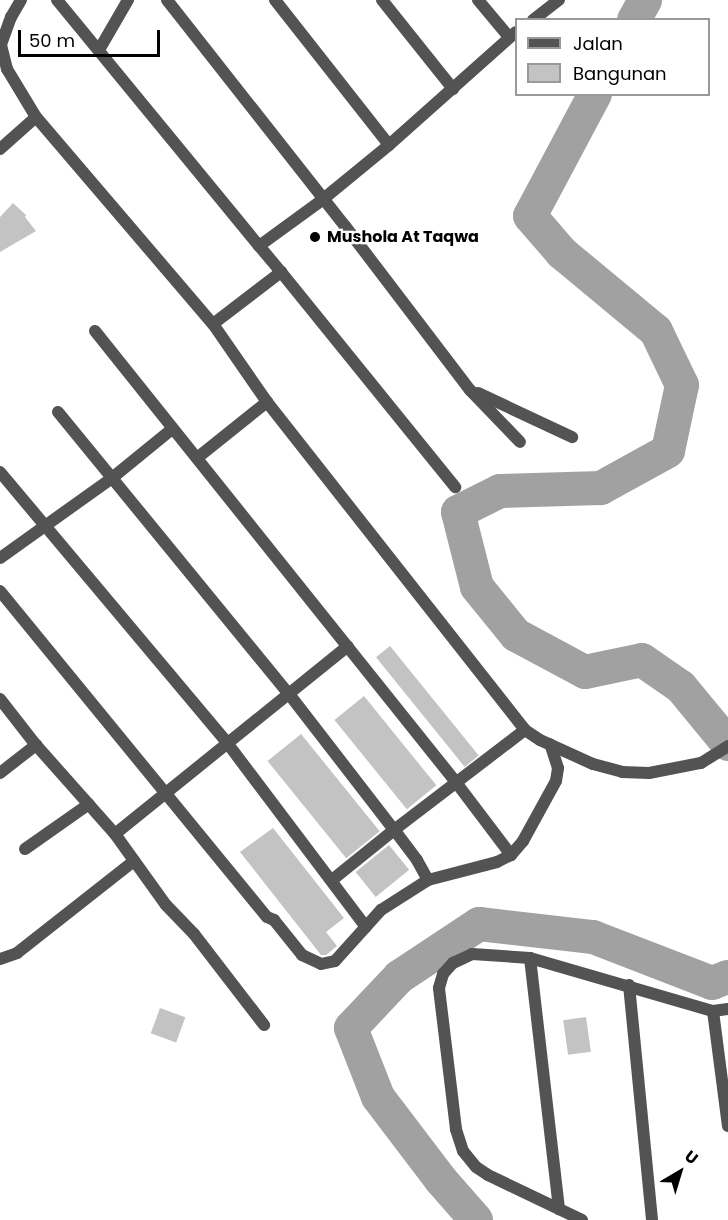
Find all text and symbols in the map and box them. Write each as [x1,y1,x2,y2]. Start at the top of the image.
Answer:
scale bar [21,18,164,56]
legend [515,18,710,96]
text: 50 m [29,28,75,53]
text: Jalan [573,31,623,56]
text: Bangunan [573,61,667,86]
place label: Mushola At Taqwa [327,227,479,247]
marker: Mushola At Taqwa [308,230,322,244]
north arrow [650,1142,710,1202]
text: U [680,1145,703,1170]

